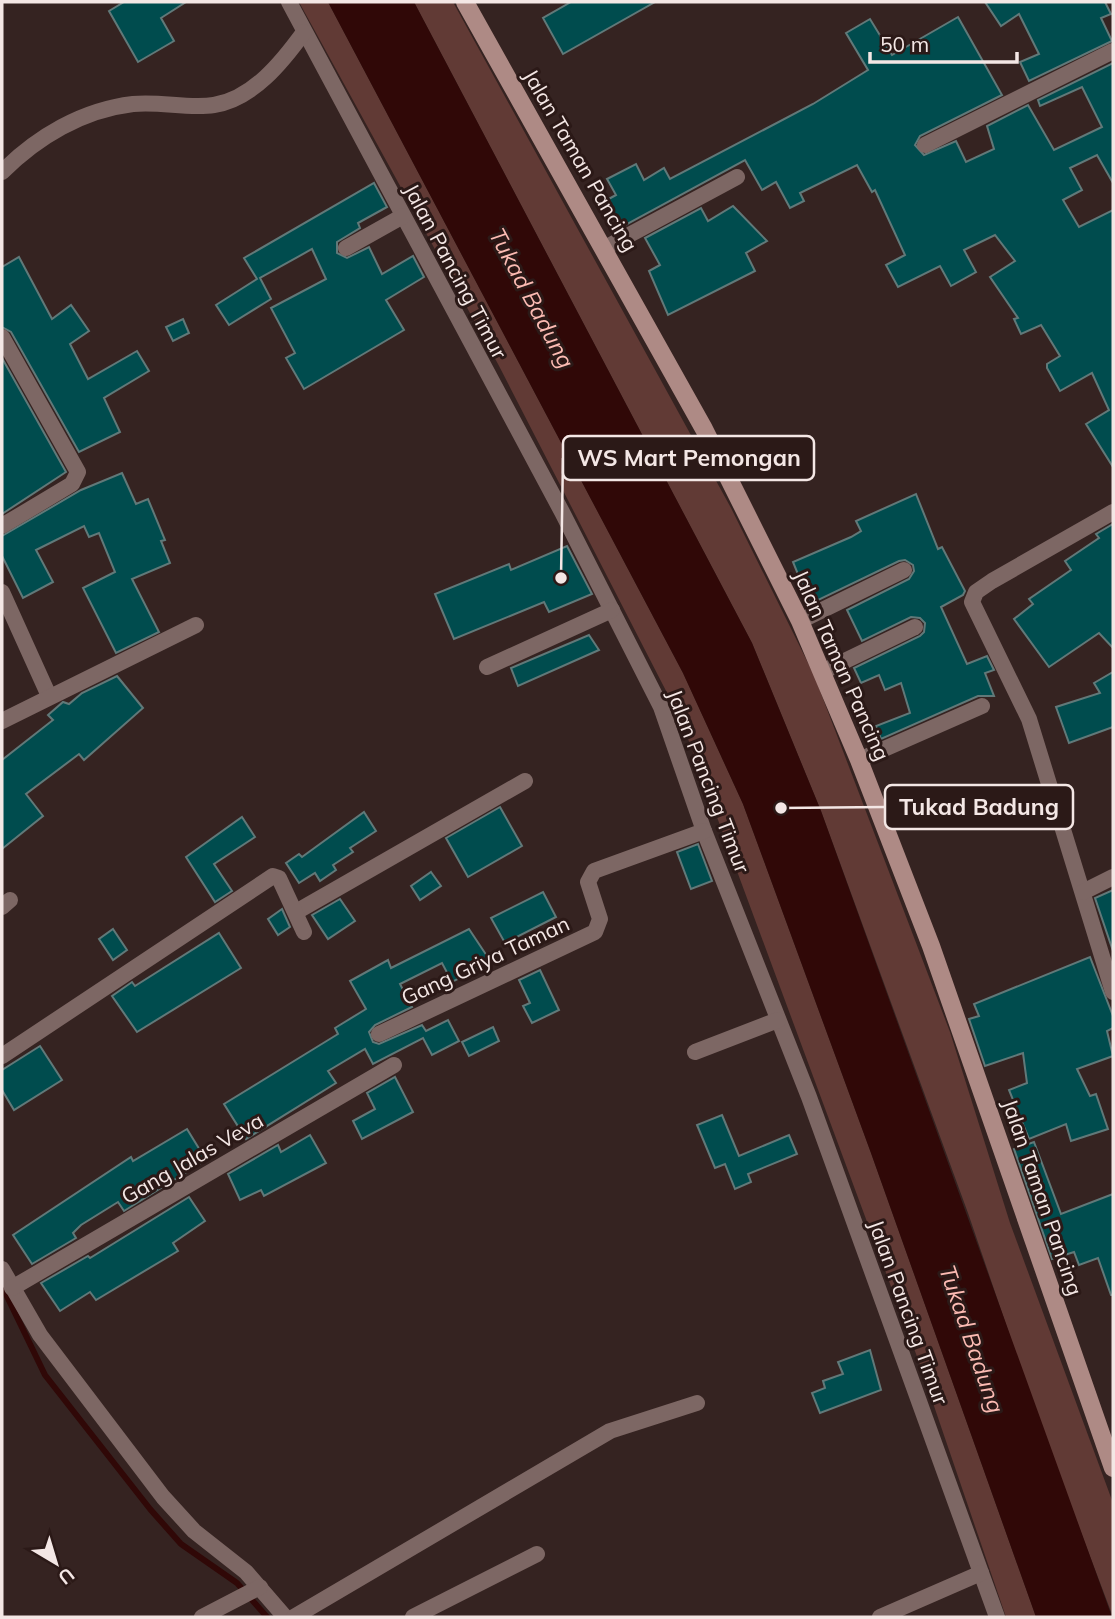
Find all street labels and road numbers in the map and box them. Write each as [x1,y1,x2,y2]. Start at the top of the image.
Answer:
street label: Jalan Taman Pancing [518,64,644,256]
street label: Jalan Pancing Timur [399,179,513,363]
street label: Jalan Taman Pancing [788,566,896,764]
street label: Jalan Pancing Timur [662,685,756,877]
street label: Gang Griya Taman [397,910,573,1010]
street label: Jalan Taman Pancing [997,1095,1089,1299]
street label: Gang Jalas Veva [116,1107,268,1209]
street label: Jalan Pancing Timur [863,1216,955,1408]

